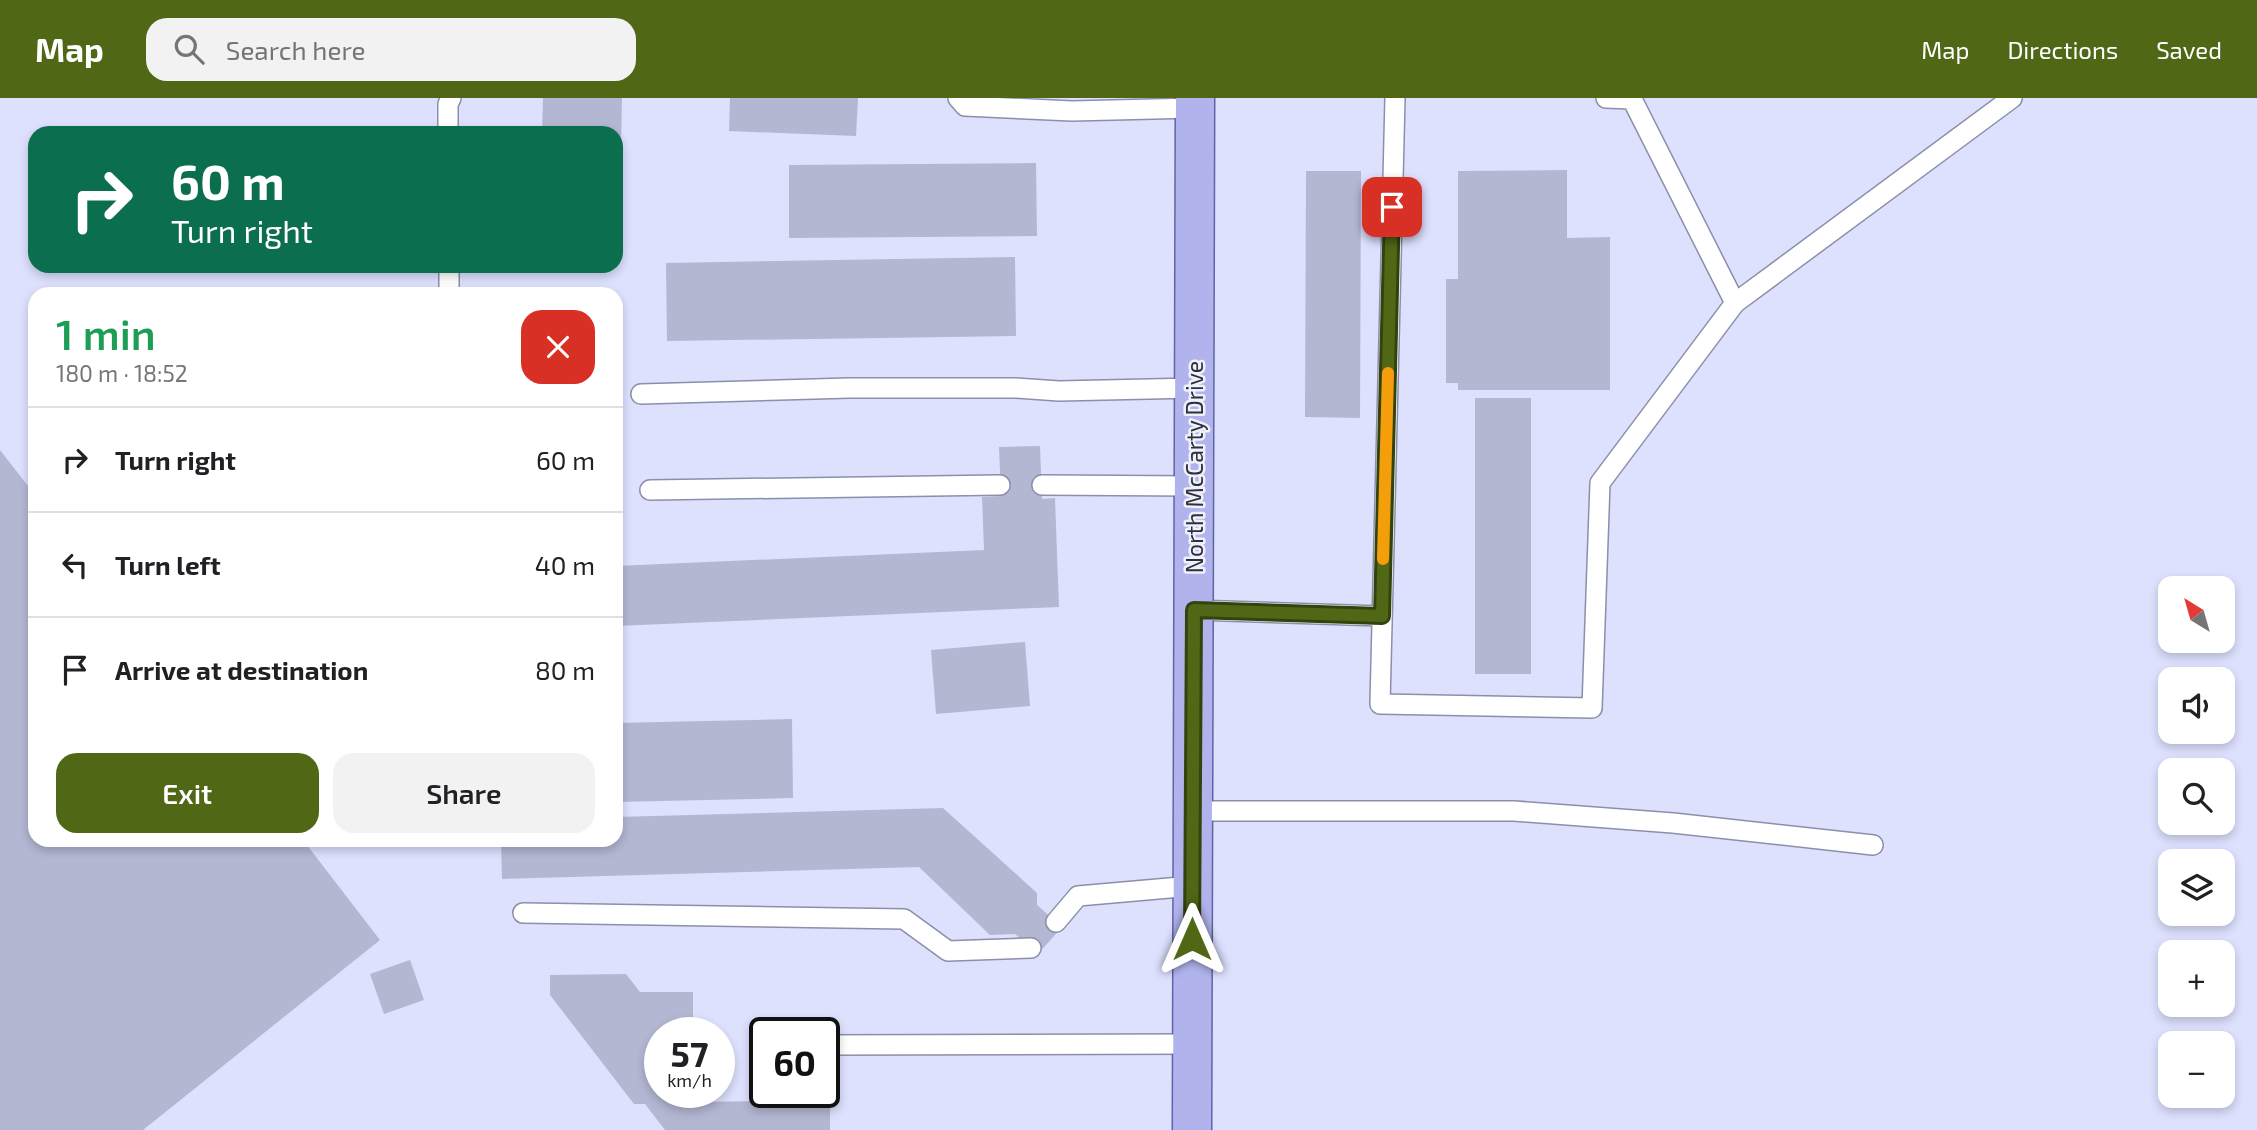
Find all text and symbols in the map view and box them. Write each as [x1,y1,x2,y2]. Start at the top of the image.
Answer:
search box [146,18,636,81]
text: Map [35,29,104,69]
icon: search [170,30,208,68]
text: Search here [226,34,365,65]
text: Map [1921,35,1969,64]
text: Directions [2007,35,2118,64]
text: Saved [2156,35,2222,64]
text: 60 m [171,151,285,210]
icon: right [56,154,147,245]
pin [1362,177,1422,237]
icon: arrive [1373,188,1411,226]
text: Turn right [171,211,313,249]
text: 1 min [56,308,156,358]
button: close [521,310,595,384]
text: 180 m · 18:52 [56,359,188,387]
street label: North McCarty Drive [1180,361,1208,573]
icon: right [56,441,94,479]
text: Turn right [115,444,236,475]
text: 60 m [536,444,595,475]
icon: left [56,546,94,584]
text: Turn left [115,549,221,580]
text: 40 m [535,549,595,580]
north arrow [2158,576,2235,653]
map controls [2158,576,2235,1108]
icon: arrive [56,651,94,689]
text: Arrive at destination [115,654,368,685]
text: 80 m [535,654,595,685]
button: sound [2158,667,2235,744]
button: Exit [56,753,319,833]
button: Share [333,753,595,833]
button: search [2158,758,2235,835]
button: layers [2158,849,2235,926]
position arrow [1155,902,1229,976]
button: + [2158,940,2235,1017]
speed limit sign: 60 [749,1017,840,1108]
button: − [2158,1031,2235,1108]
text: 57 [671,1032,708,1074]
text: km/h [667,1069,712,1091]

